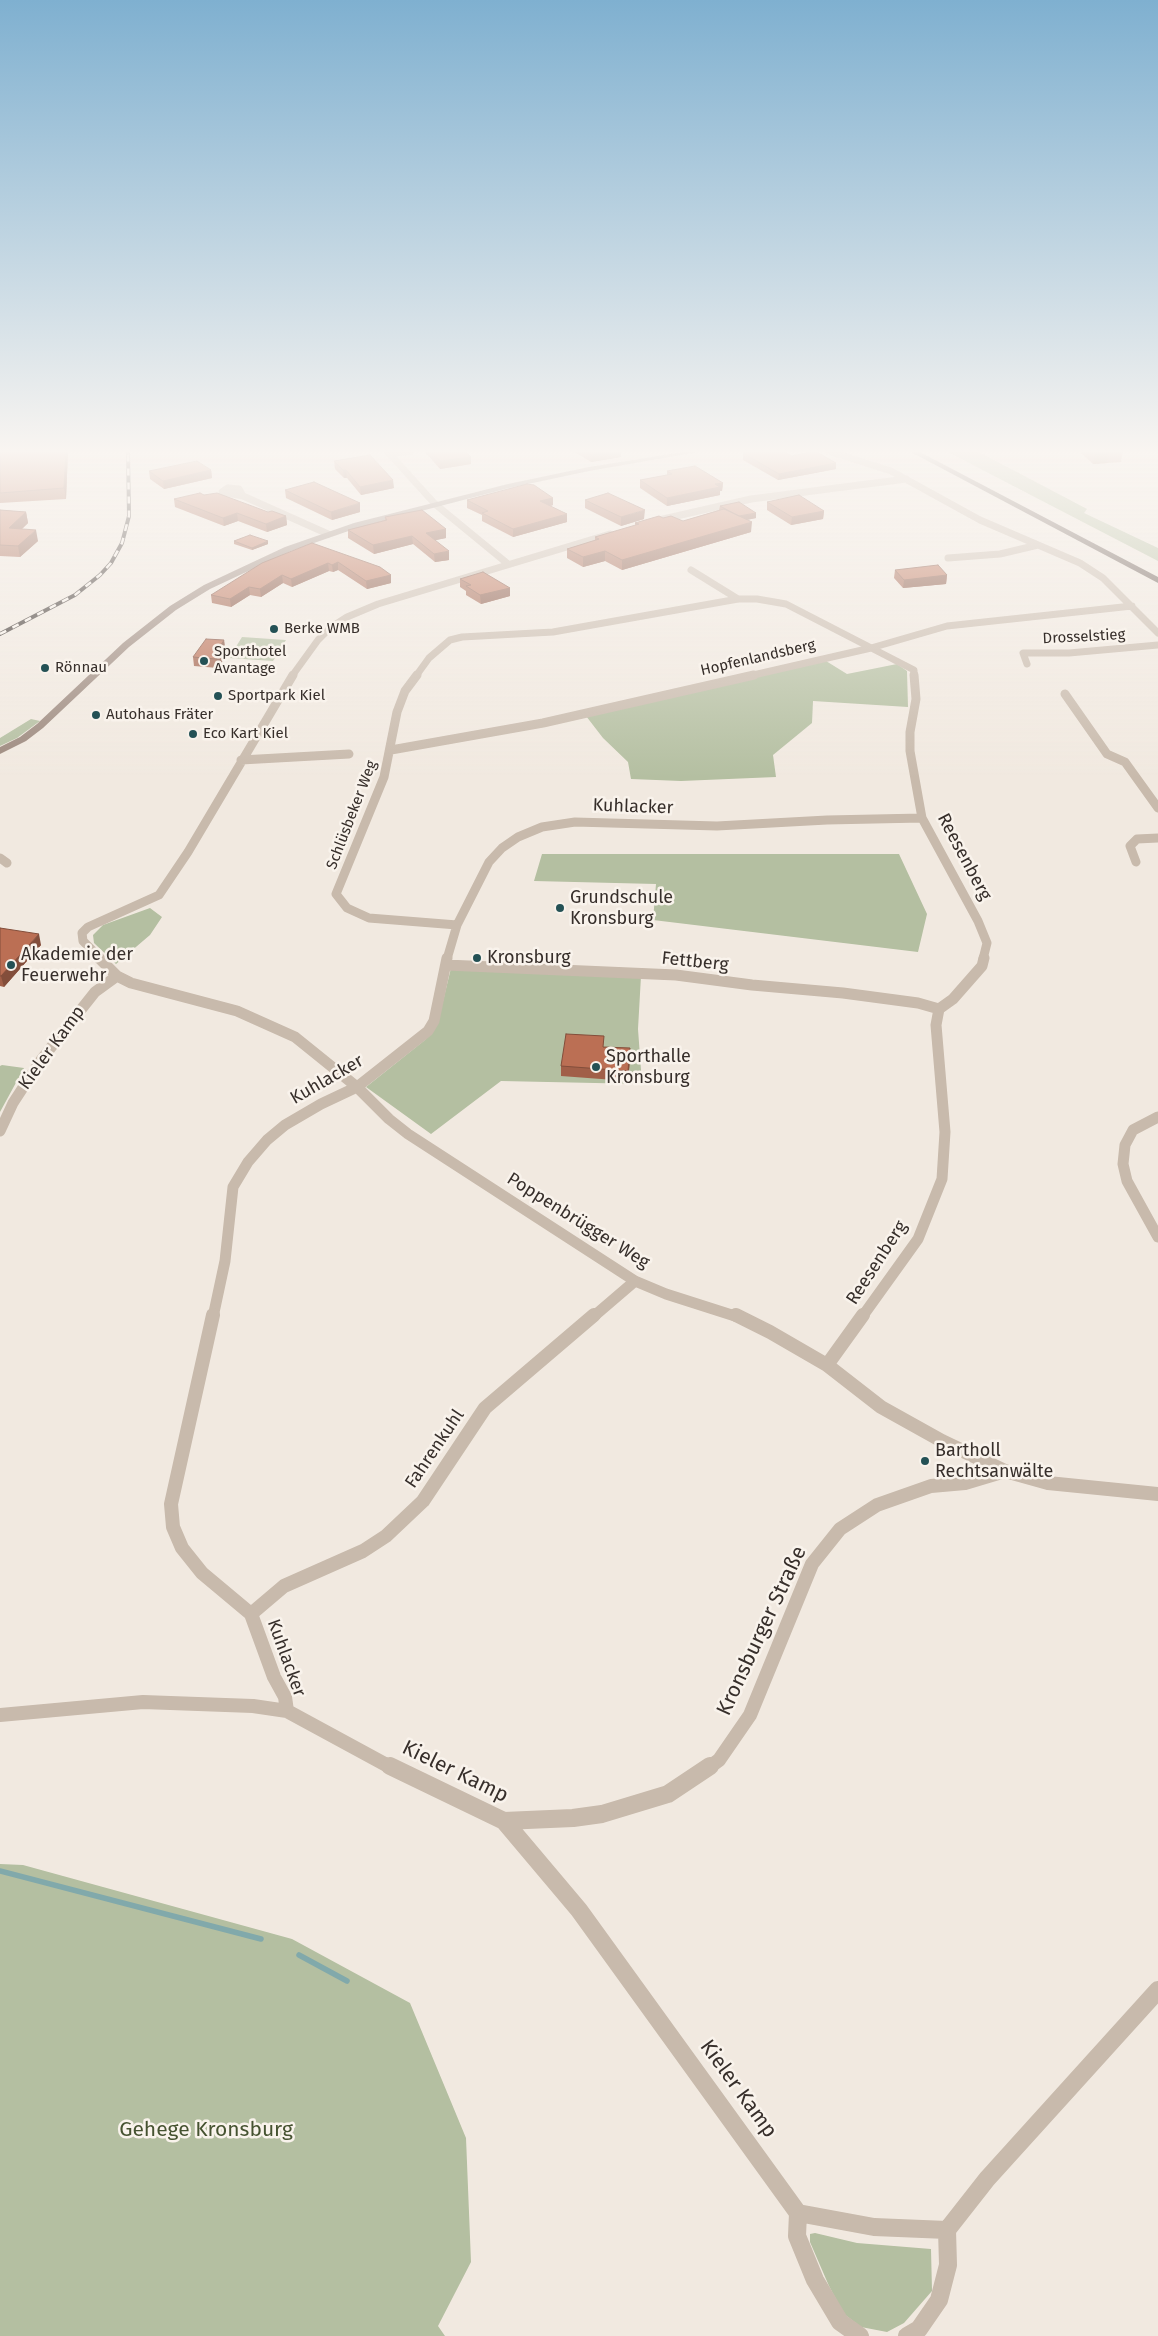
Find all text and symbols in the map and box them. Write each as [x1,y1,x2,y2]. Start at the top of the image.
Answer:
place label: Berke WMB [284,620,360,638]
marker: Berke WMB [268,623,280,635]
street label: Drosselstieg [1042,626,1126,648]
street label: Hopfenlandsberg [699,636,817,680]
place label: Sporthotel Avantage [214,643,286,678]
marker: Sporthotel Avantage [198,655,210,667]
place label: Rönnau [55,659,107,677]
marker: Rönnau [39,662,51,674]
place label: Sportpark Kiel [228,687,325,705]
marker: Sportpark Kiel [212,690,224,702]
place label: Autohaus Fräter [106,706,213,724]
marker: Autohaus Fräter [90,709,102,721]
place label: Eco Kart Kiel [203,725,288,743]
marker: Eco Kart Kiel [187,728,199,740]
street label: Schlüsbeker Weg [323,758,381,872]
street label: Kuhlacker [592,795,674,819]
street label: Reesenberg [932,810,996,904]
place label: Grundschule Kronsburg [570,887,673,930]
marker: Grundschule Kronsburg [554,902,566,914]
place label: Akademie der Feuerwehr [21,944,133,986]
place label: Kronsburg [487,947,571,969]
street label: Fettberg [660,948,730,976]
marker: Kronsburg [471,952,483,964]
marker: Akademie der Feuerwehr [5,959,17,971]
street label: Kieler Kamp [14,1002,90,1094]
place label: Sporthalle Kronsburg [606,1046,691,1088]
street label: Kuhlacker [287,1050,367,1110]
marker: Sporthalle Kronsburg [590,1061,602,1073]
street label: Poppenbrügger Weg [503,1168,653,1274]
street label: Reesenberg [842,1217,912,1309]
street label: Fahrenkuhl [401,1406,469,1492]
place label: Bartholl Rechtsanwälte [935,1440,1053,1482]
marker: Bartholl Rechtsanwälte [919,1455,931,1467]
street label: Kronsburger Straße [712,1542,812,1720]
street label: Kuhlacker [262,1616,310,1700]
street label: Kieler Kamp [398,1735,512,1809]
street label: Kieler Kamp [694,2035,782,2143]
park label: Gehege Kronsburg [119,2117,293,2143]

